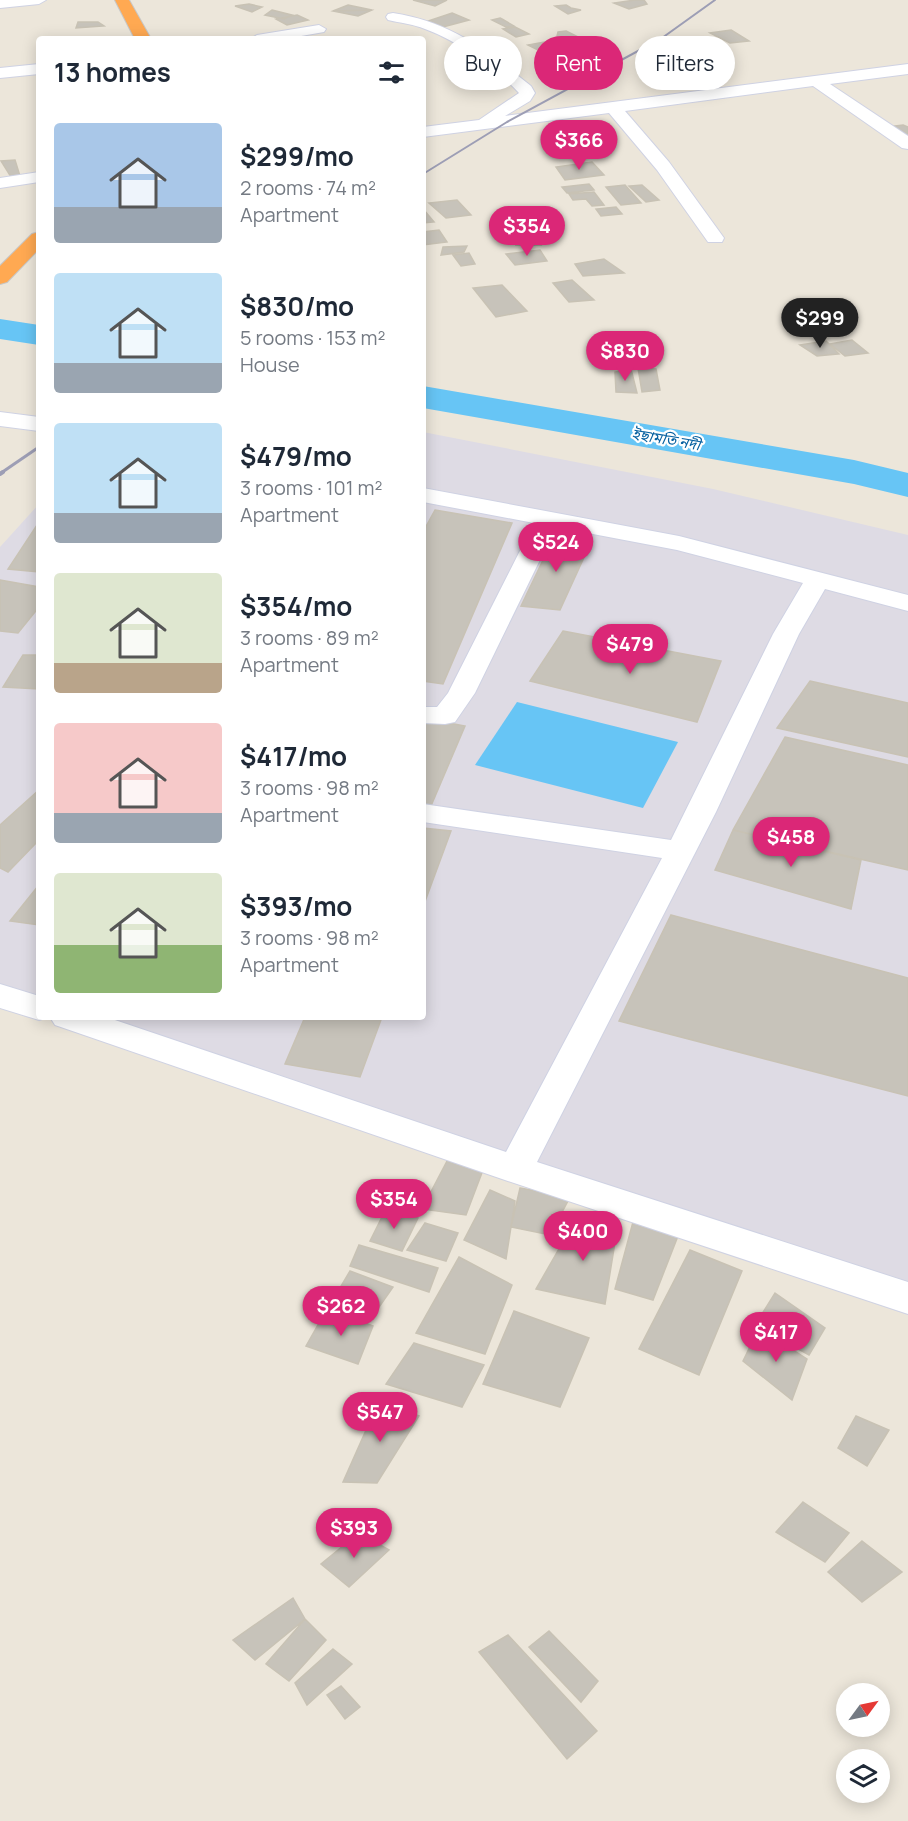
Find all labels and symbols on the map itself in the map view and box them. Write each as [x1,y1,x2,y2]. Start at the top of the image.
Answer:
pin: $366 [543,120,615,171]
pin: $354 [491,206,563,257]
pin: $299 [784,298,856,349]
pin: $830 [589,331,661,382]
water label: ইছামতি নদী [630,423,705,456]
pin: $524 [520,522,592,573]
pin: $479 [594,624,666,675]
pin: $458 [755,817,827,868]
pin: $354 [358,1179,430,1230]
pin: $400 [547,1211,619,1262]
pin: $262 [305,1286,377,1337]
pin: $417 [740,1312,812,1363]
pin: $547 [344,1392,416,1443]
pin: $393 [318,1508,390,1559]
north arrow [836,1683,890,1737]

